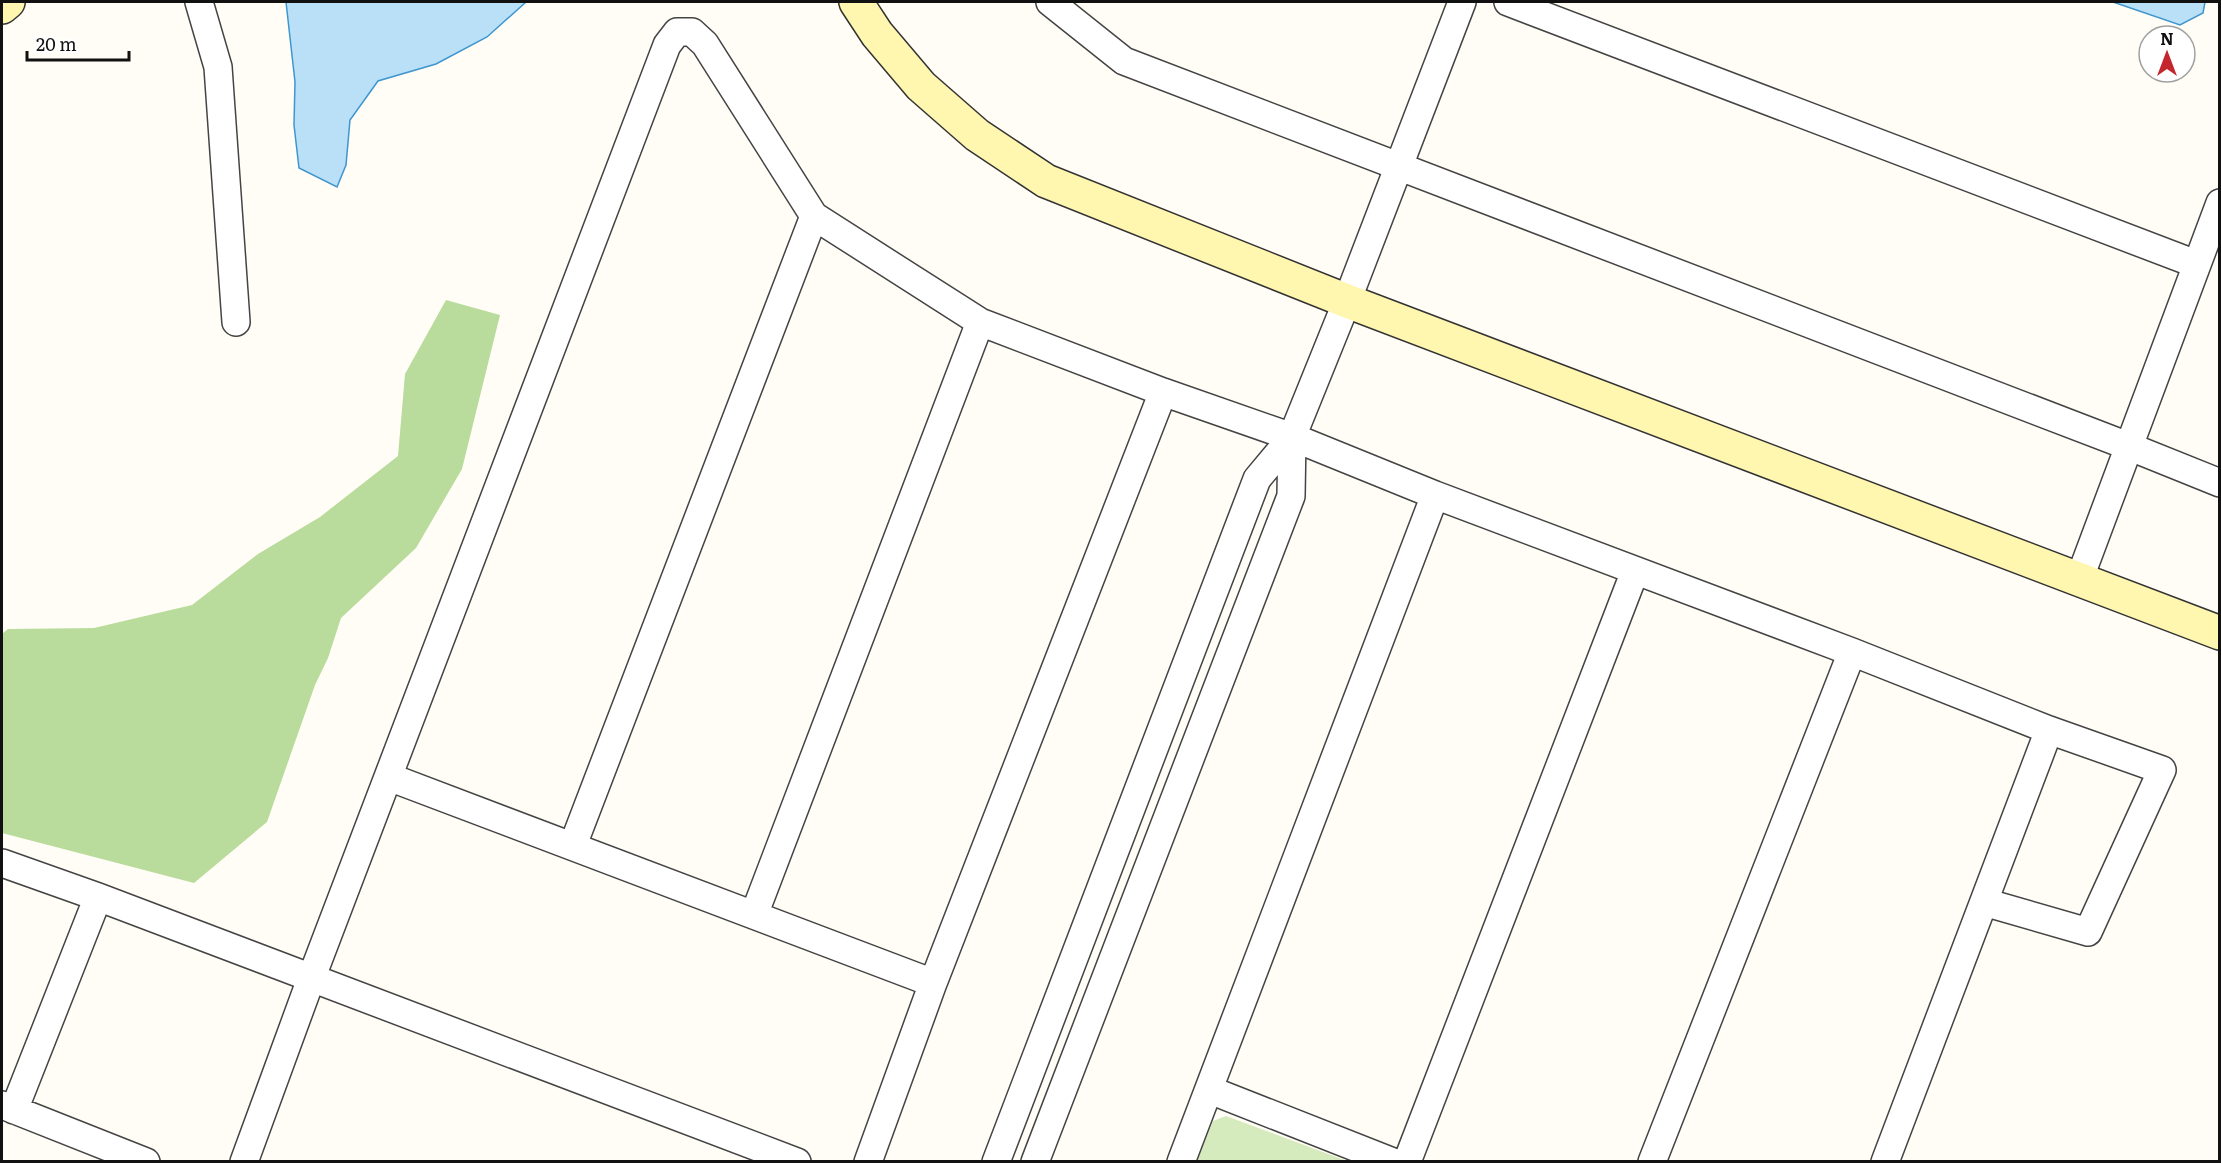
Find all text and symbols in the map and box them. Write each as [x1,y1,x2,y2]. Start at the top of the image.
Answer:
scale bar [27,24,129,62]
north arrow [2137,24,2197,84]
text: N [2160,26,2174,50]
text: 20 m [36,30,77,57]

